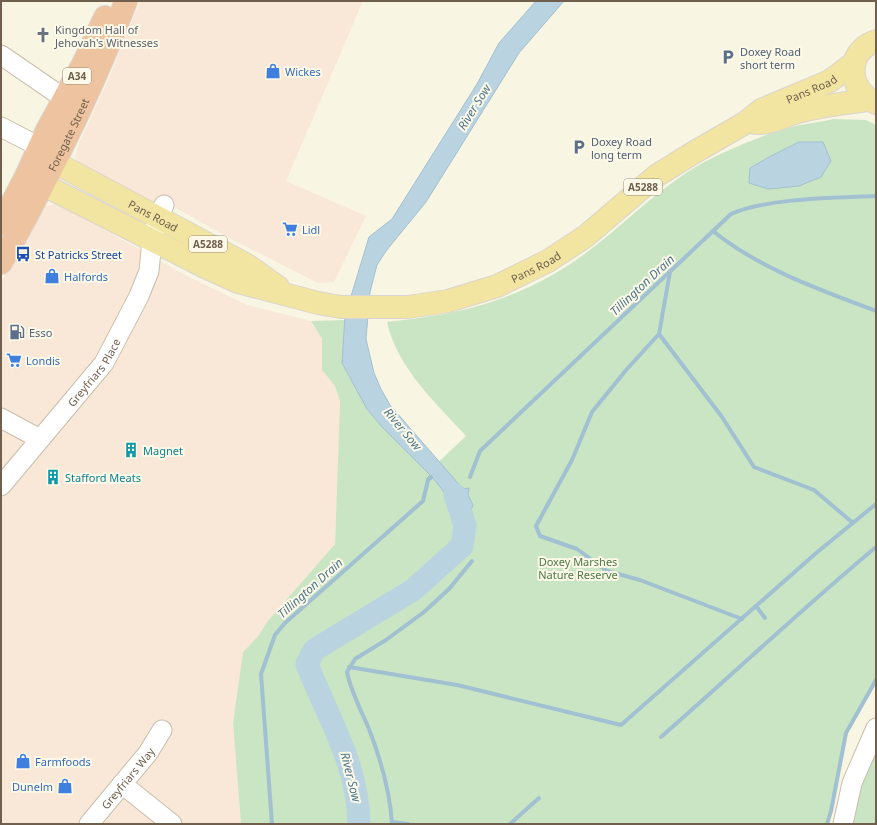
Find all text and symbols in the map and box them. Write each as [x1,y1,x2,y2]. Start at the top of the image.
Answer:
place label: Kingdom Hall of Jehovah's Witnesses [54,22,158,50]
church icon: Kingdom Hall of Jehovah's Witnesses [34,26,52,44]
place label: Doxey Road short term [740,44,801,72]
parking icon: Doxey Road short term [719,48,737,66]
shop icon: Wickes [264,62,282,80]
place label: Wickes [285,64,321,79]
road number: A34 [63,68,91,84]
street label: Pans Road [783,71,840,106]
water label: River Sow [453,80,495,133]
street label: Foregate Street [44,95,92,174]
place label: Doxey Road long term [591,134,652,162]
parking icon: Doxey Road long term [570,138,588,156]
road number: A5288 [624,179,662,195]
street label: Pans Road [126,196,181,234]
supermarket icon: Lidl [281,220,299,238]
place label: Lidl [302,222,320,237]
road number: A5288 [189,236,227,252]
bus stop icon: St Patricks Street [14,245,32,263]
place label: St Patricks Street [35,247,122,262]
street label: Pans Road [508,247,563,286]
water label: Tillington Drain [606,251,678,319]
shop icon: Halfords [43,267,61,285]
place label: Halfords [64,269,108,284]
fuel station icon: Esso [8,323,26,341]
place label: Esso [29,325,53,340]
street label: Greyfriars Place [64,335,123,409]
supermarket icon: Londis [5,351,23,369]
place label: Londis [26,353,60,368]
water label: River Sow [380,404,427,455]
building icon: Magnet [122,441,140,459]
place label: Magnet [143,443,183,458]
building icon: Stafford Meats [44,468,62,486]
place label: Stafford Meats [65,470,141,485]
water label: Tillington Drain [274,554,346,622]
park label: Doxey Marshes Nature Reserve [538,554,618,582]
street label: Greyfriars Way [97,744,158,812]
water label: River Sow [337,750,366,805]
shop icon: Farmfoods [14,752,32,770]
place label: Farmfoods [35,754,91,769]
shop icon: Dunelm [56,777,74,795]
place label: Dunelm [12,779,53,794]

